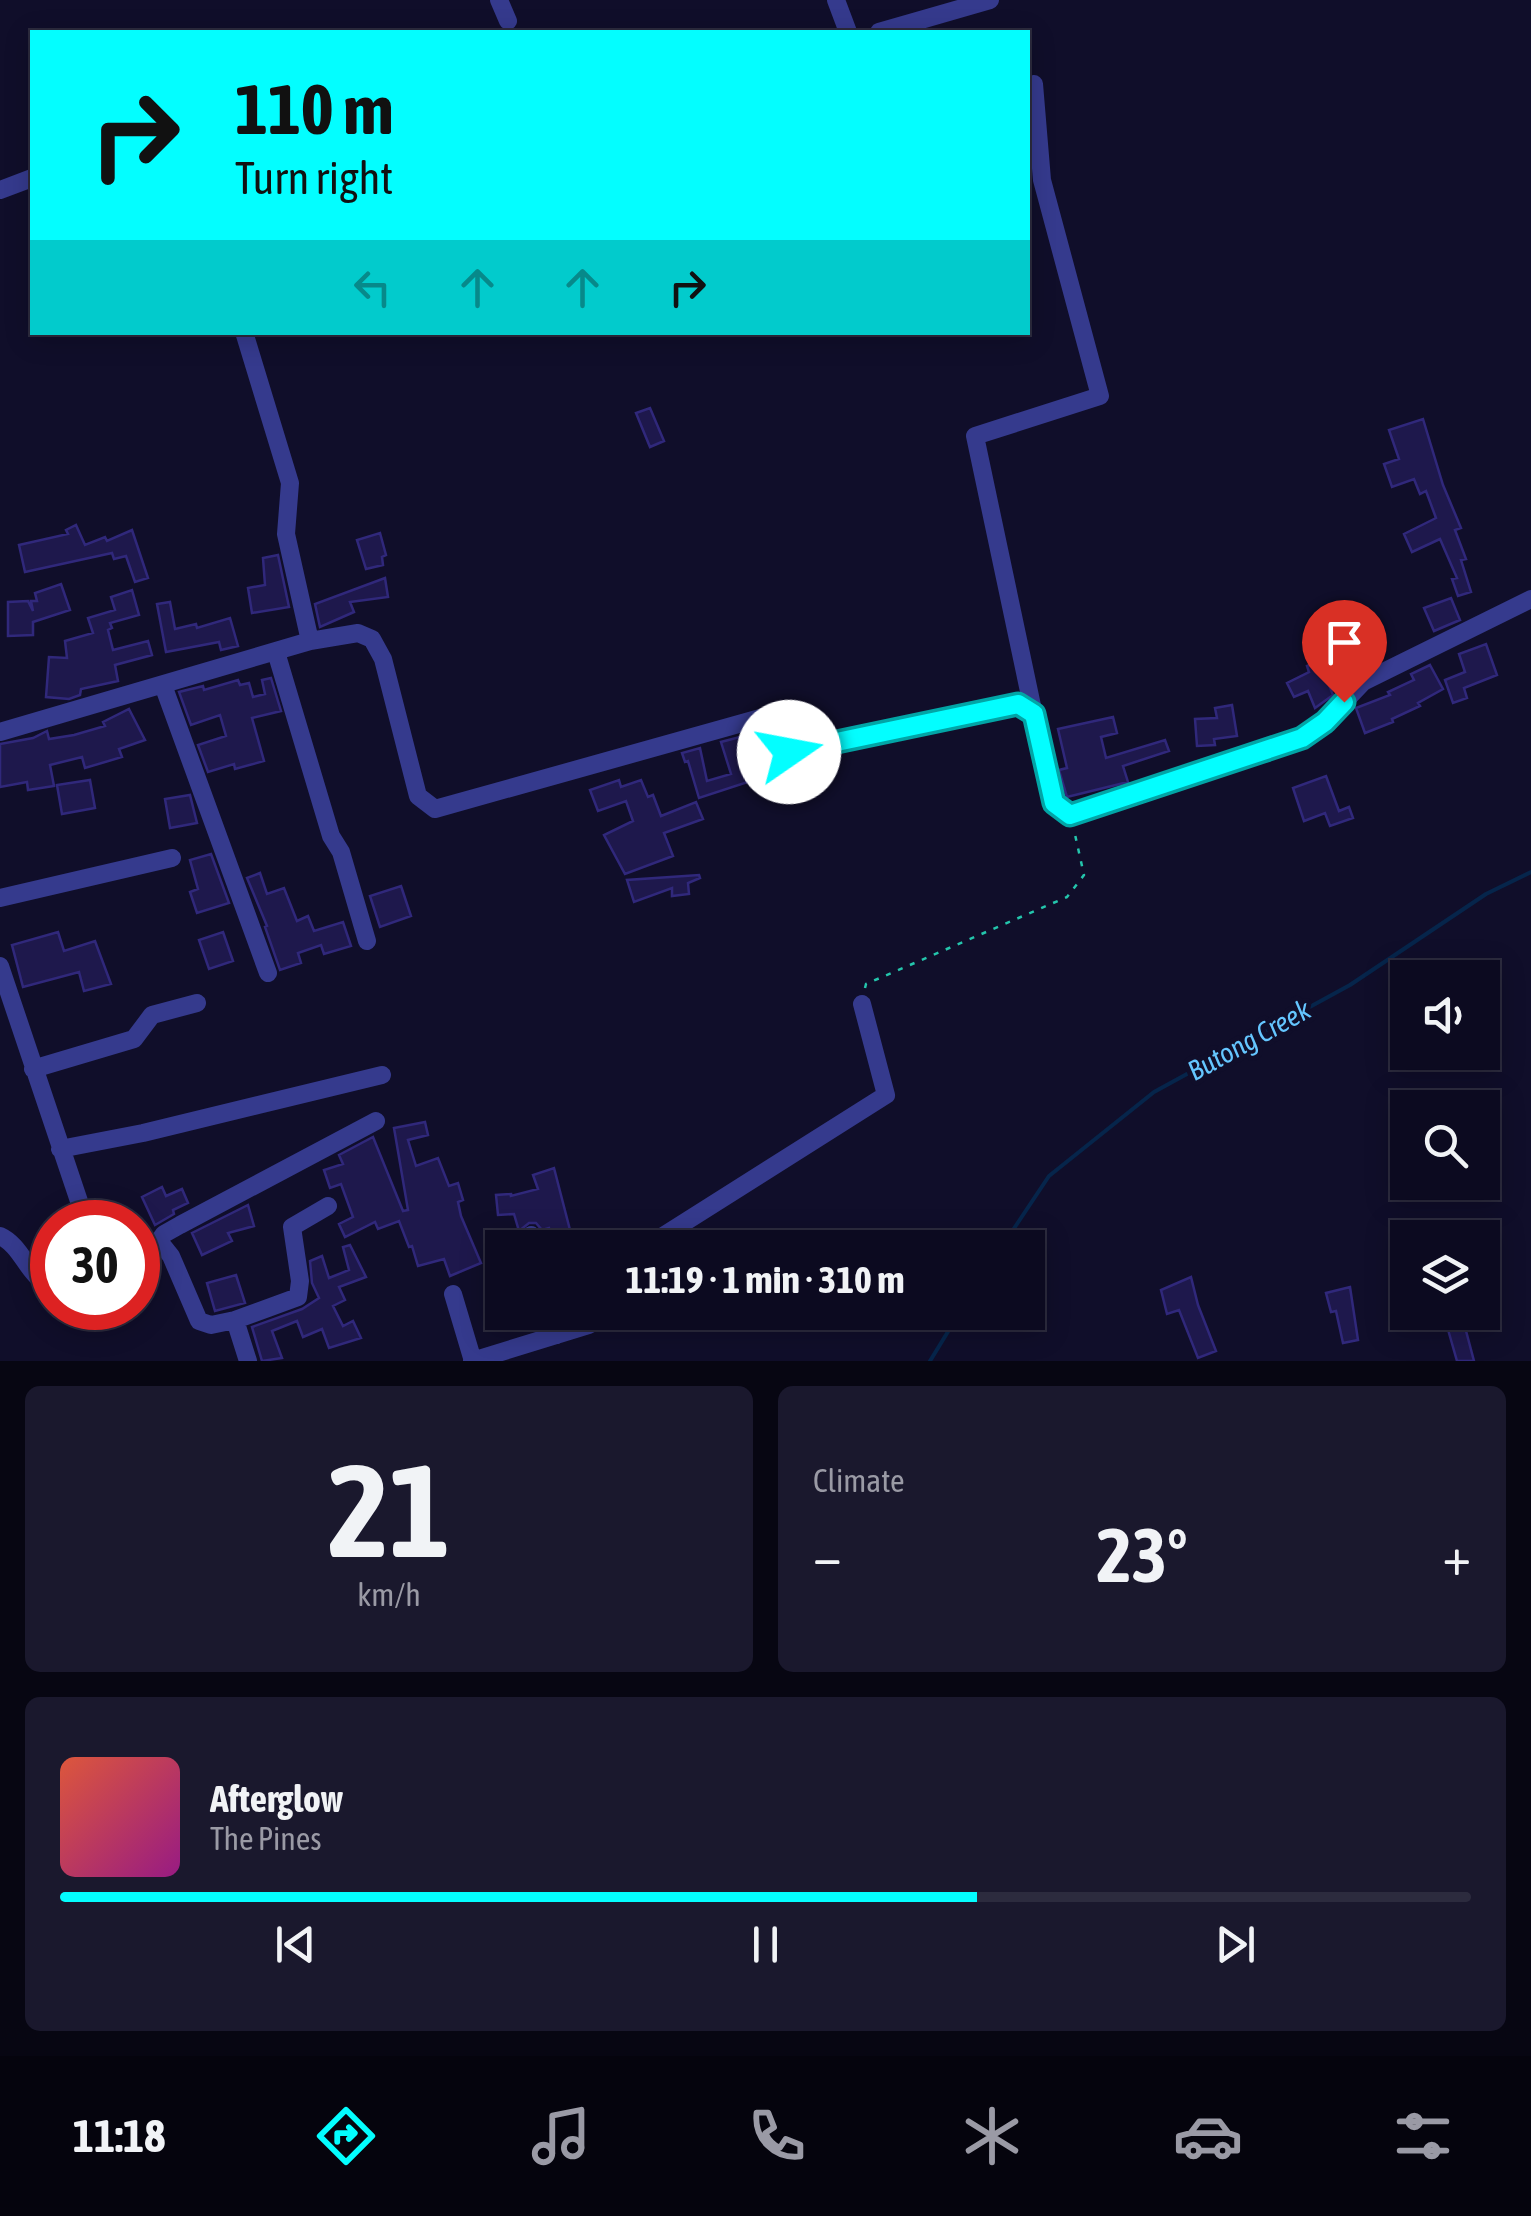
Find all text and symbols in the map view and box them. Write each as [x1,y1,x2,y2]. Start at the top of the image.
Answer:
text: 110 m [235,69,394,149]
icon: right [70,70,200,200]
text: Turn right [235,152,393,204]
icon: left [345,260,400,315]
icon: ahead [450,260,505,315]
icon: ahead [555,260,610,315]
icon: right [660,260,715,315]
pin [1302,600,1387,703]
icon: arrive [1317,615,1372,670]
position arrow [737,700,841,804]
map controls [1390,960,1500,1330]
button: sound [1390,960,1500,1070]
water label: Butong Creek [1182,993,1317,1087]
button: search [1390,1090,1500,1200]
speed limit sign: 30 [30,1200,160,1330]
button: layers [1390,1220,1500,1330]
text: 11:19 · 1 min · 310 m [625,1258,905,1301]
text: 21 [328,1436,450,1585]
text: Climate [813,1462,905,1499]
text: 23° [1096,1512,1188,1598]
text: − [813,1524,842,1587]
text: + [1442,1524,1471,1587]
text: km/h [357,1576,421,1613]
text: Afterglow [210,1777,343,1820]
text: The Pines [210,1820,322,1857]
icon: previous [268,1917,323,1972]
icon: pause [738,1917,793,1972]
icon: next [1208,1917,1263,1972]
icon: directions [311,2101,381,2171]
icon: music [526,2101,596,2171]
icon: phone [742,2101,812,2171]
icon: climate [957,2101,1027,2171]
icon: car [1173,2101,1243,2171]
icon: filters [1388,2101,1458,2171]
text: 11:18 [73,2110,165,2162]

